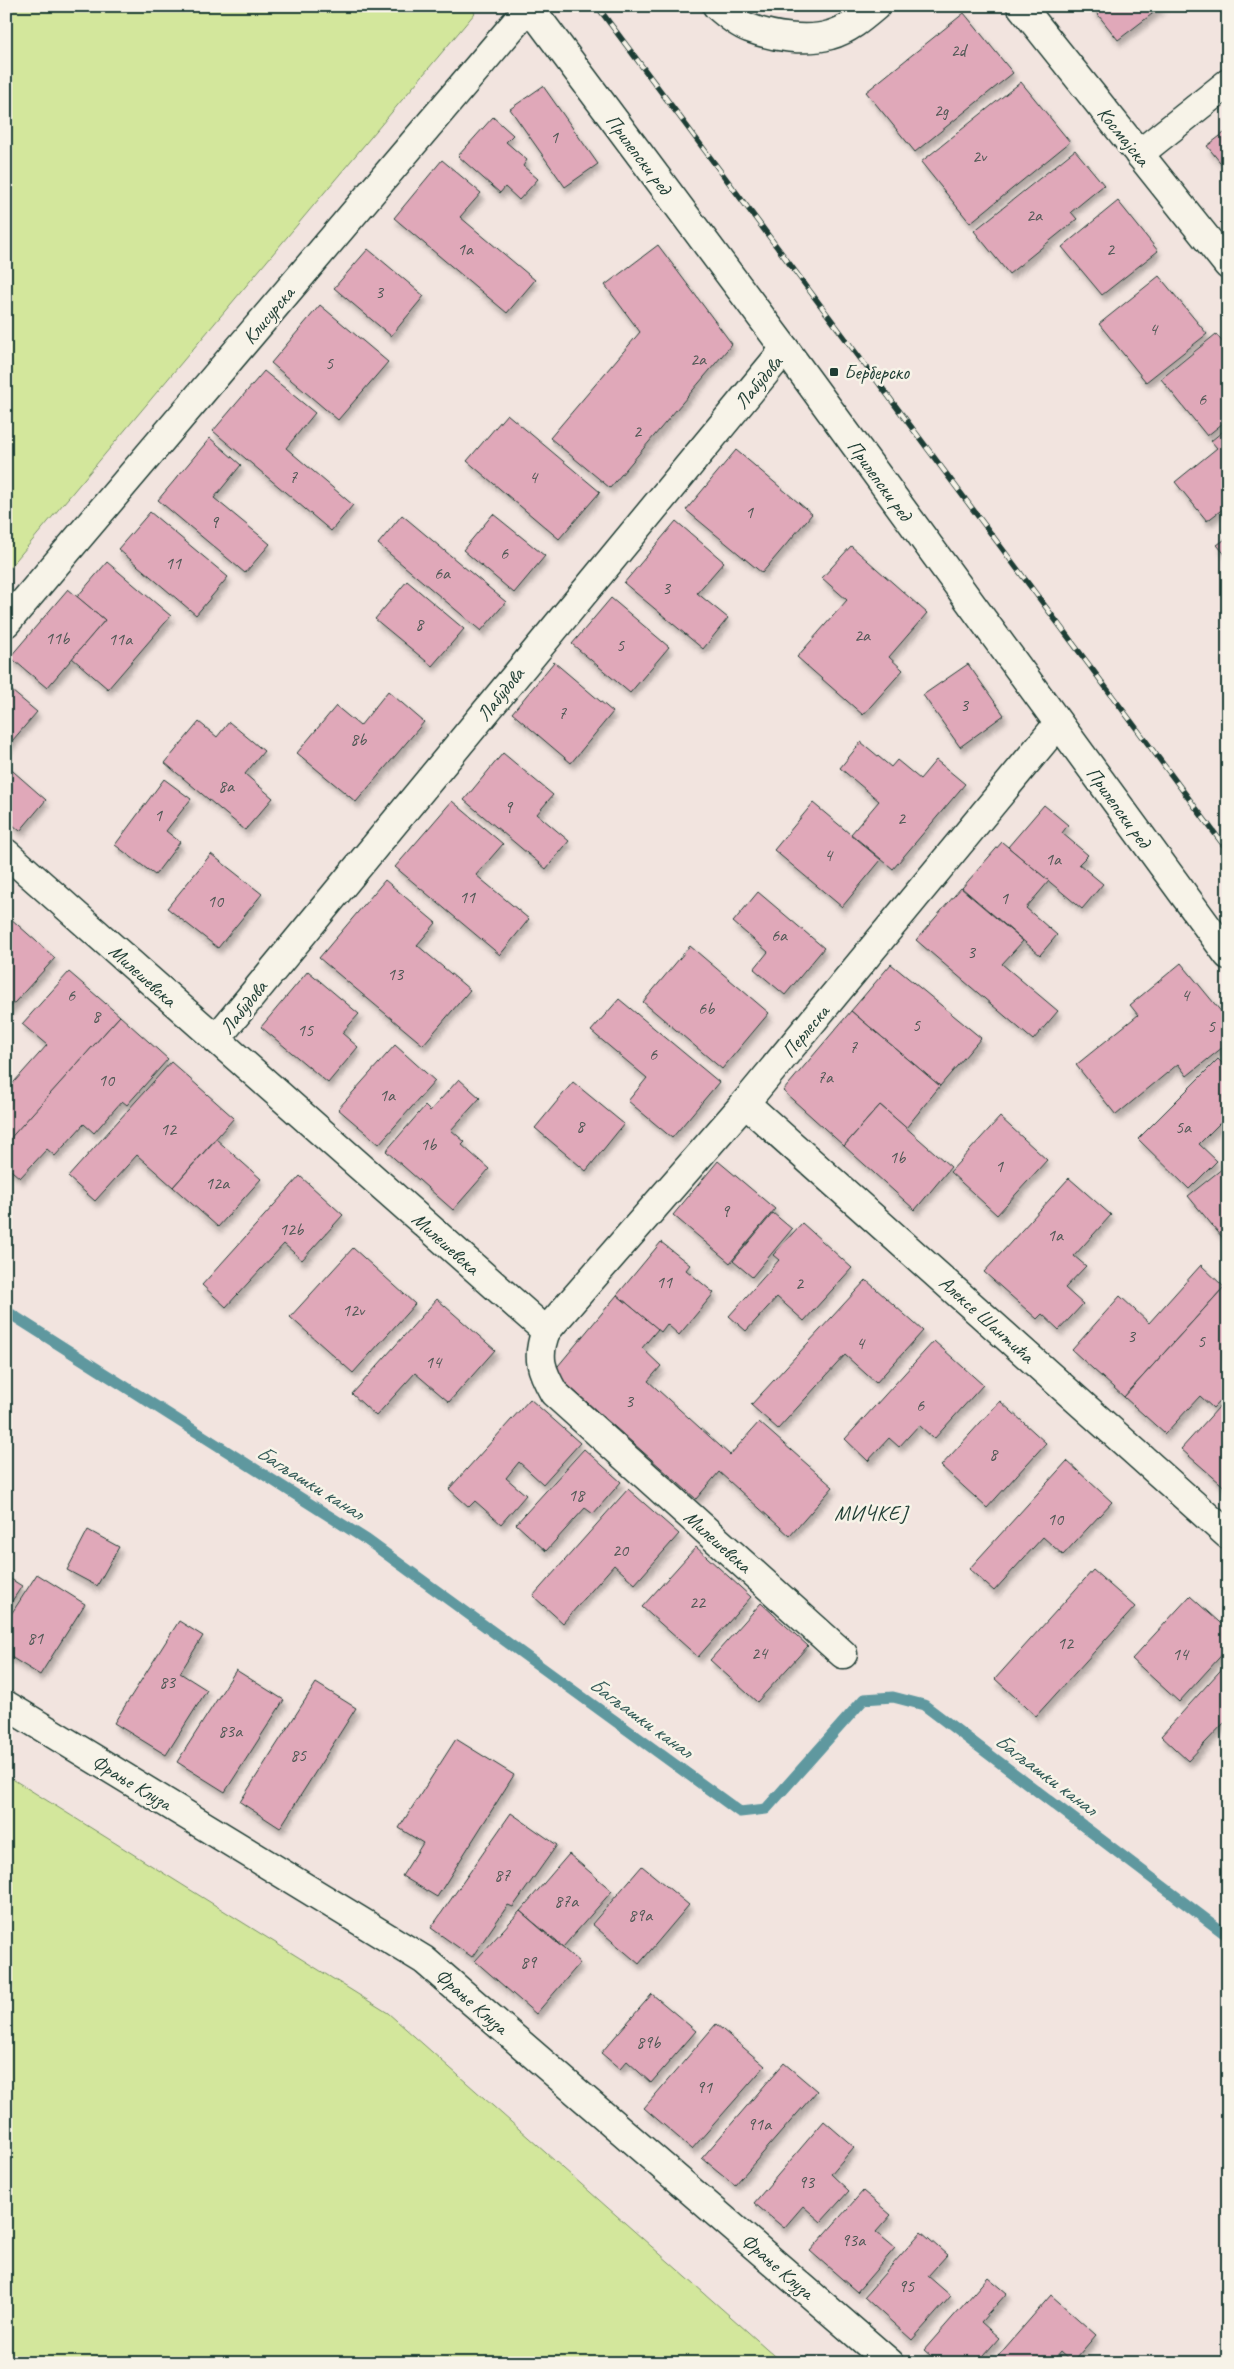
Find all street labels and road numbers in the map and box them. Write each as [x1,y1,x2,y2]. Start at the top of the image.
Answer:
street label: Космајска [1092,101,1156,172]
street label: Прилепски ред [600,109,678,201]
street label: Клисурска [237,280,301,349]
street label: Лабудова [729,350,789,414]
street label: Прилепски ред [842,435,919,527]
street label: Лабудова [471,661,530,726]
street label: Прилепски ред [1081,762,1158,854]
street label: Милешевска [104,939,183,1013]
street label: Лабудова [214,974,273,1039]
street label: Перлеска [776,998,836,1063]
street label: Милешевска [407,1207,486,1281]
street label: Алексе Шантића [934,1270,1040,1369]
street label: Милешевска [679,1505,758,1579]
street label: Фрање Клуза [87,1749,178,1817]
street label: Фрање Клуза [430,1963,515,2041]
street label: Фрање Клуза [736,2228,821,2306]

